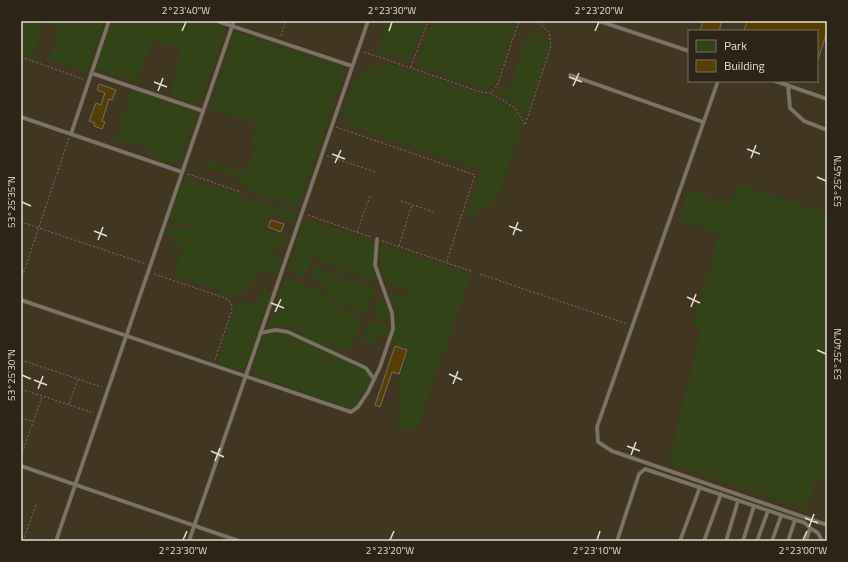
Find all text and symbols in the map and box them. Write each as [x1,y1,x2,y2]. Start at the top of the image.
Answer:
text: 2°23'40"W [162,3,210,18]
text: 2°23'30"W [368,3,416,18]
text: 2°23'20"W [575,3,623,18]
legend [688,30,818,82]
text: Park [724,36,747,55]
text: Building [724,56,765,75]
text: 53°25'45"N [830,155,845,207]
text: 53°25'35"N [4,176,19,228]
text: 53°25'40"N [830,328,845,380]
text: 53°25'30"N [4,349,19,401]
text: 2°23'30"W [159,543,207,558]
text: 2°23'20"W [366,543,414,558]
text: 2°23'10"W [573,543,621,558]
text: 2°23'00"W [779,543,827,558]

